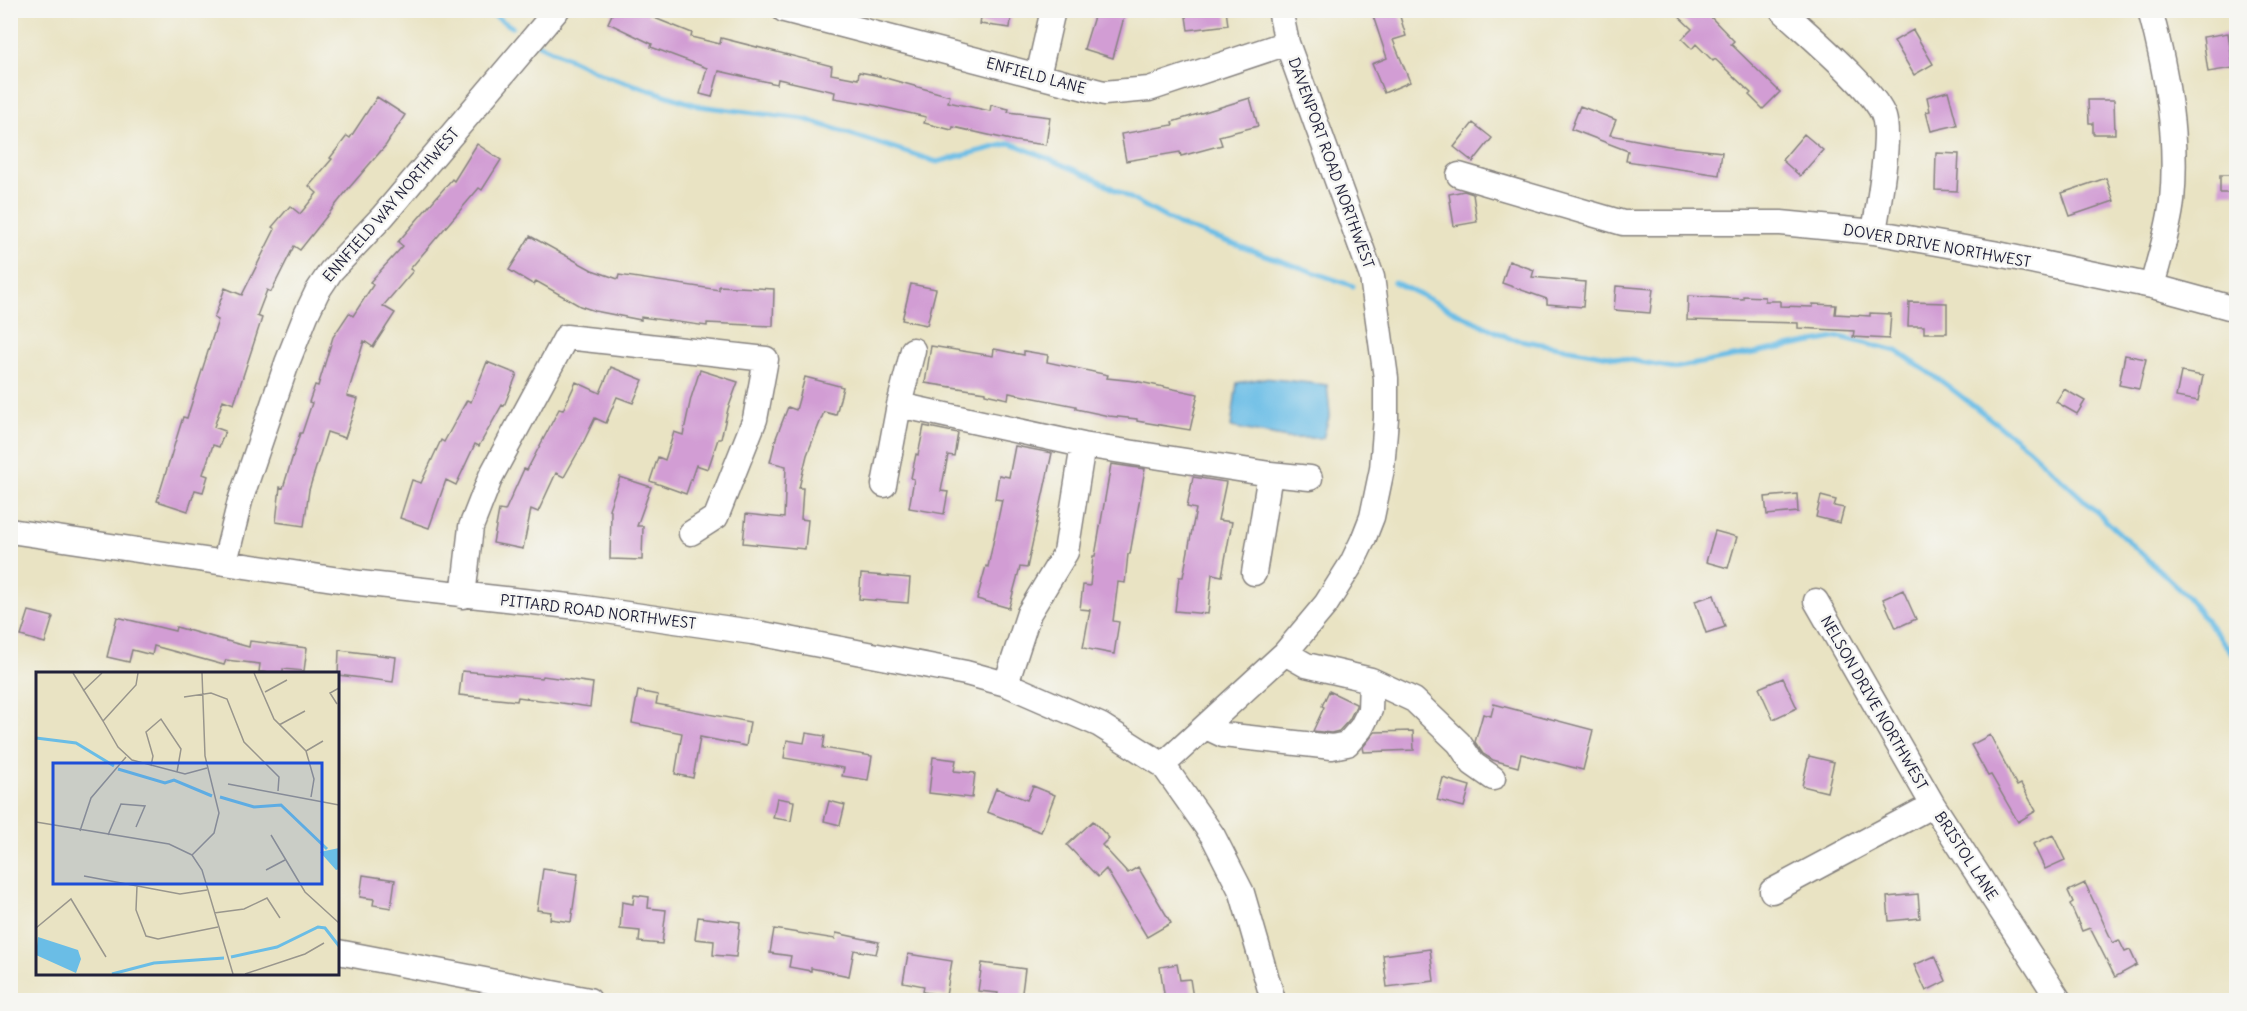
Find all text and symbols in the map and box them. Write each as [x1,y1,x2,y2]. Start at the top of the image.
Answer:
street label: ENFIELD LANE [984,53,1088,98]
street label: DAVENPORT ROAD NORTHWEST [1284,55,1379,271]
street label: ENNFIELD WAY NORTHWEST [318,124,463,286]
street label: DOVER DRIVE NORTHWEST [1842,220,2033,271]
street label: PITTARD ROAD NORTHWEST [499,590,697,633]
street label: NELSON DRIVE NORTHWEST [1817,612,1932,793]
inset map [36,672,339,975]
street label: BRISTOL LANE [1931,808,2002,904]

